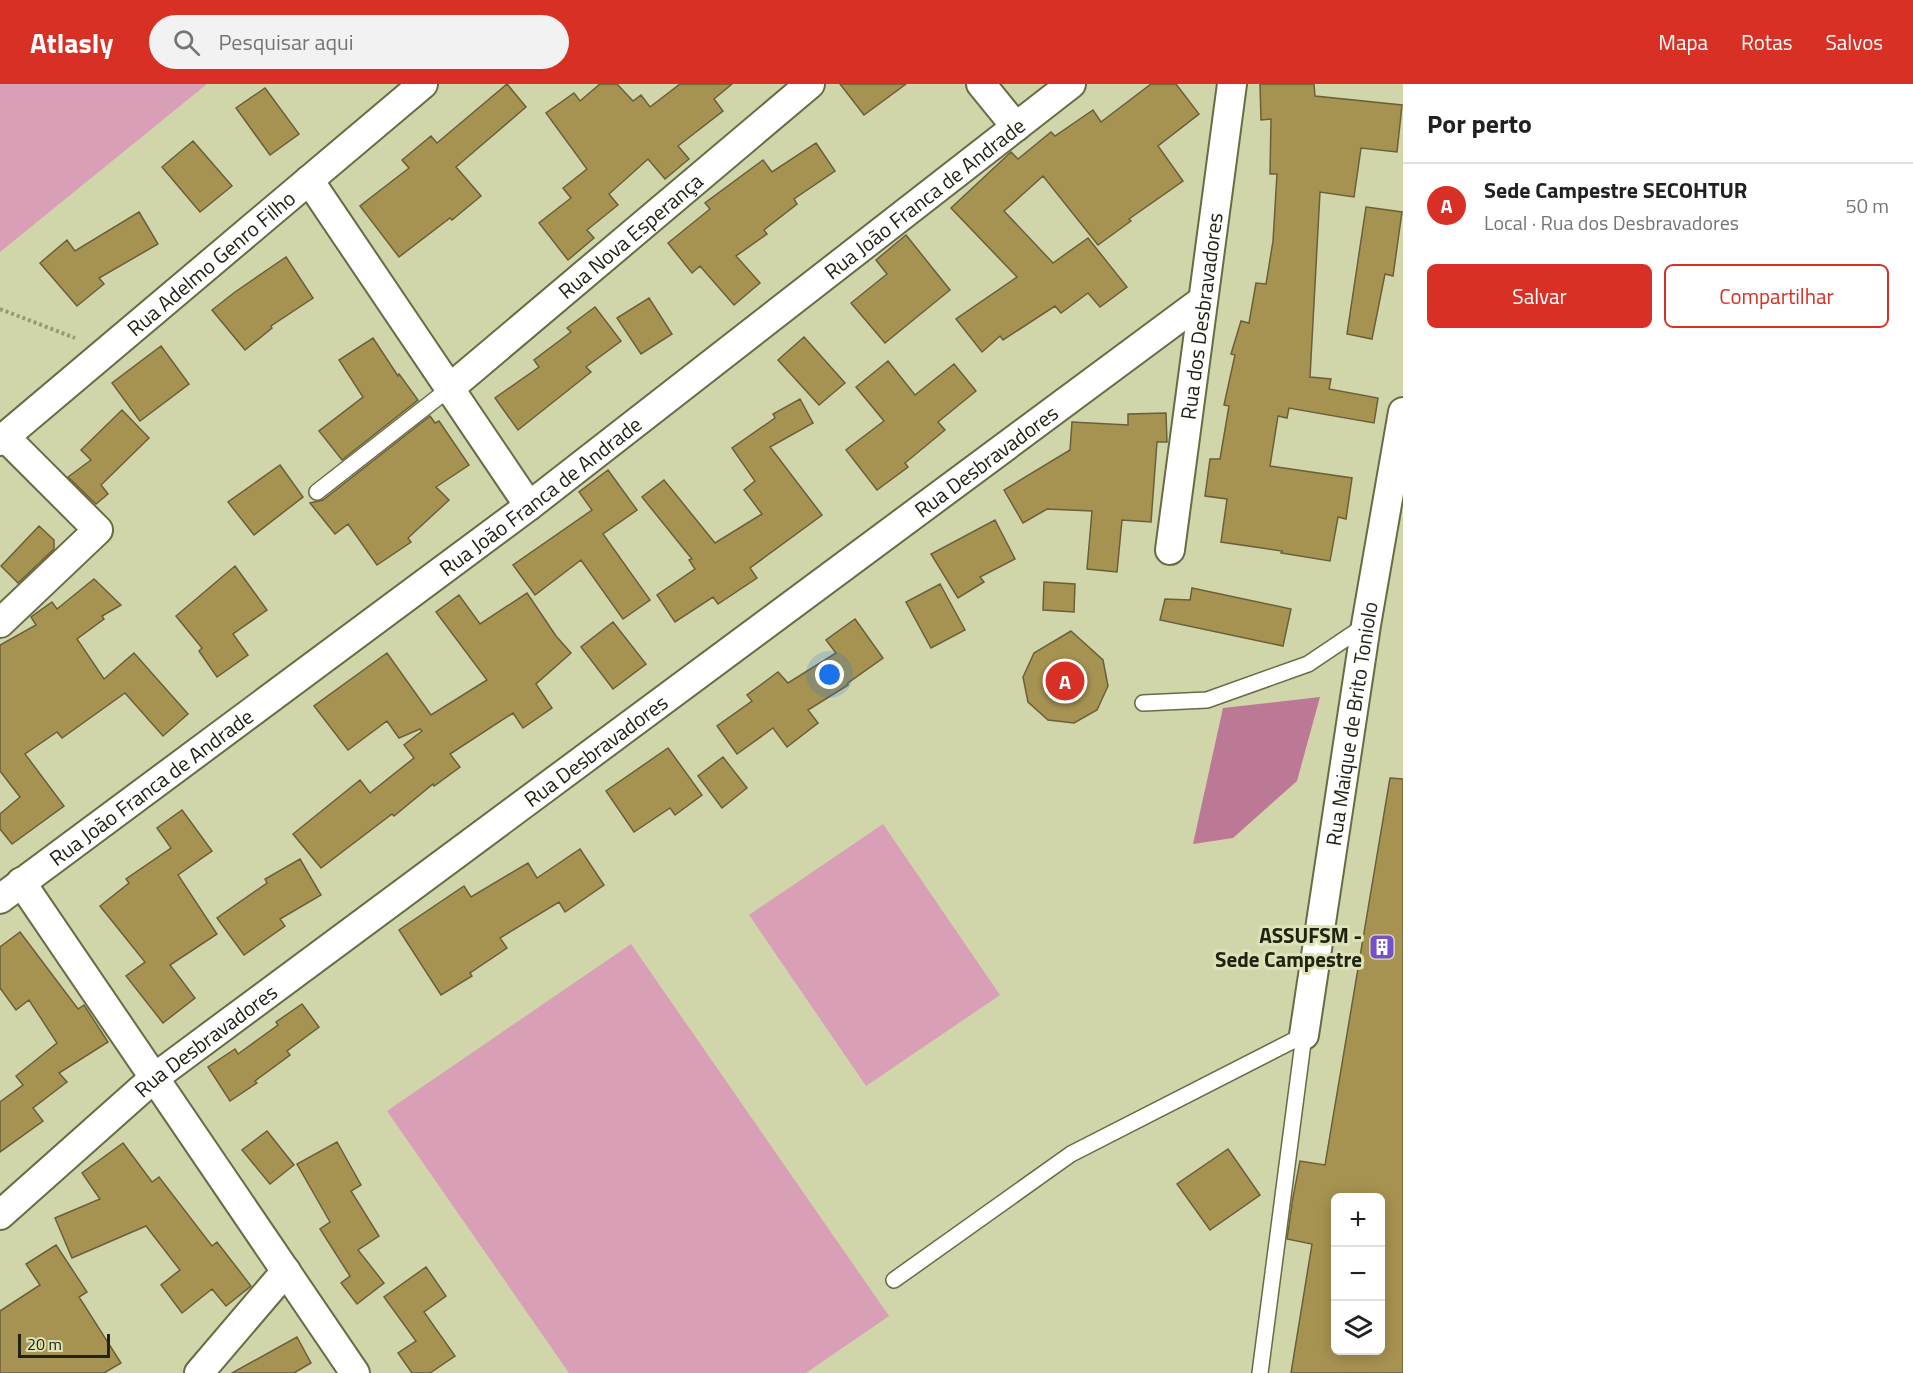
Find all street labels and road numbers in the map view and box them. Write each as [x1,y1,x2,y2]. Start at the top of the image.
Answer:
street label: Rua João Franca de Andrade [817,110,1032,287]
street label: Rua Nova Esperança [551,165,710,306]
street label: Rua Adelmo Genro Filho [120,182,302,344]
street label: Rua dos Desbravadores [1172,211,1231,422]
street label: Rua Desbravadores [907,397,1065,525]
street label: Rua João Franca de Andrade [432,408,648,584]
street label: Rua Maique de Brito Toniolo [1317,599,1386,848]
street label: Rua Desbravadores [517,686,674,815]
street label: Rua João Franca de Andrade [42,700,260,873]
street label: Rua Desbravadores [127,976,284,1105]

